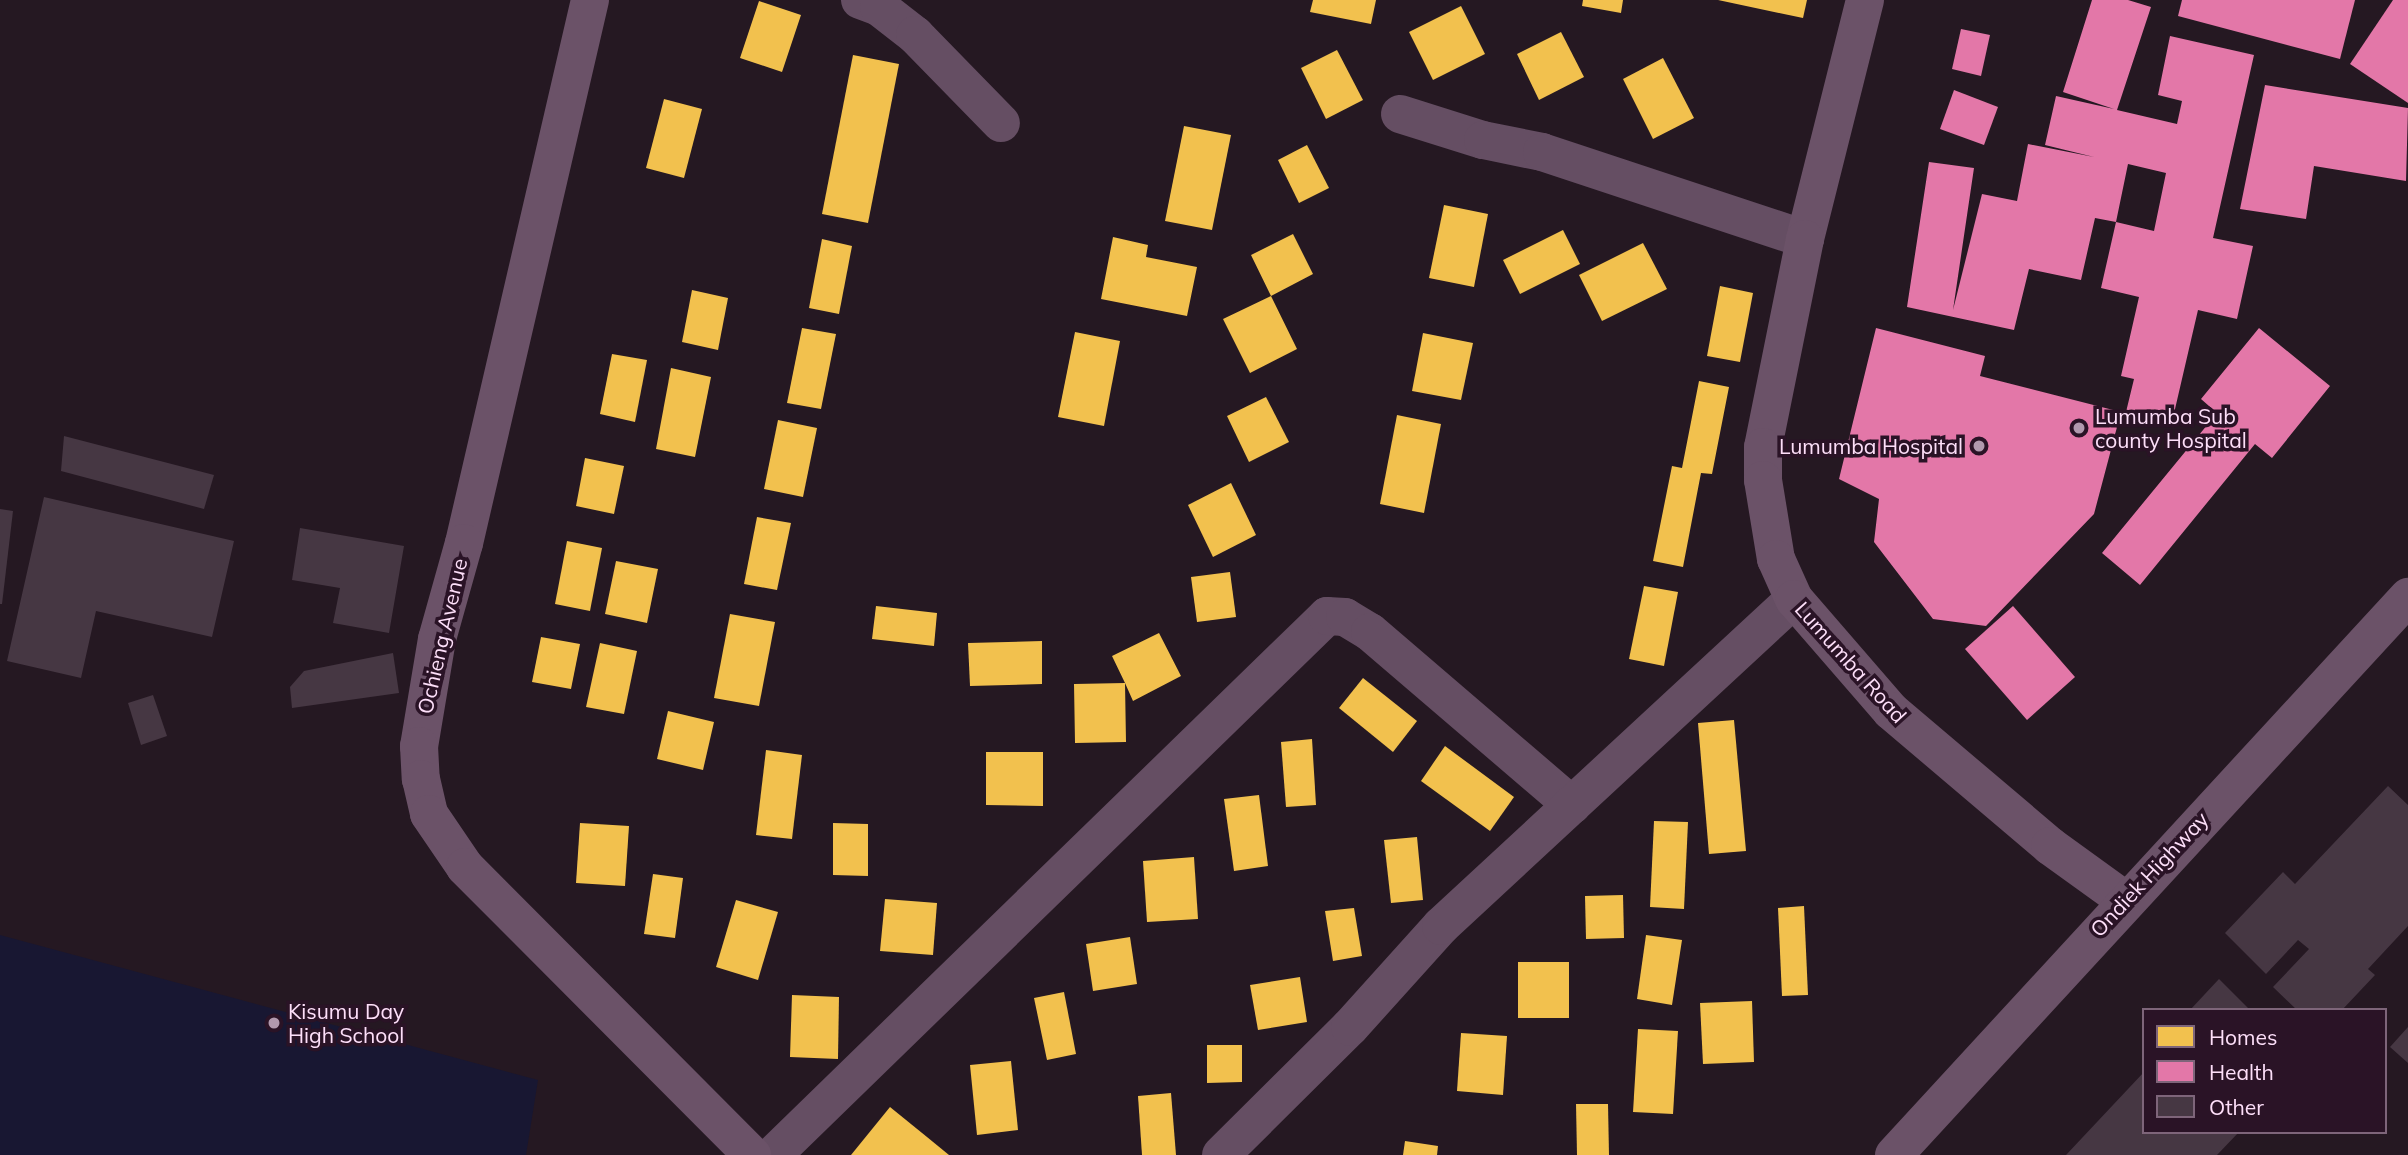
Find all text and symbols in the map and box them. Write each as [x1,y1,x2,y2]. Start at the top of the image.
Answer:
place label: Lumumba Sub county Hospital [2095,403,2247,453]
marker: Lumumba Sub county Hospital [2069,418,2089,438]
place label: Lumumba Hospital [1779,433,1963,459]
marker: Lumumba Hospital [1969,436,1989,456]
street label: Ochieng Avenue [412,556,472,716]
street label: Lumumba Road [1790,596,1912,728]
street label: Ondiek Highway [2085,806,2213,942]
place label: Kisumu Day High School [288,998,404,1048]
legend [2142,1008,2387,1134]
marker: Kisumu Day High School [266,1015,282,1031]
text: Homes [2209,1024,2277,1050]
text: Health [2209,1059,2274,1085]
text: Other [2209,1094,2264,1120]

